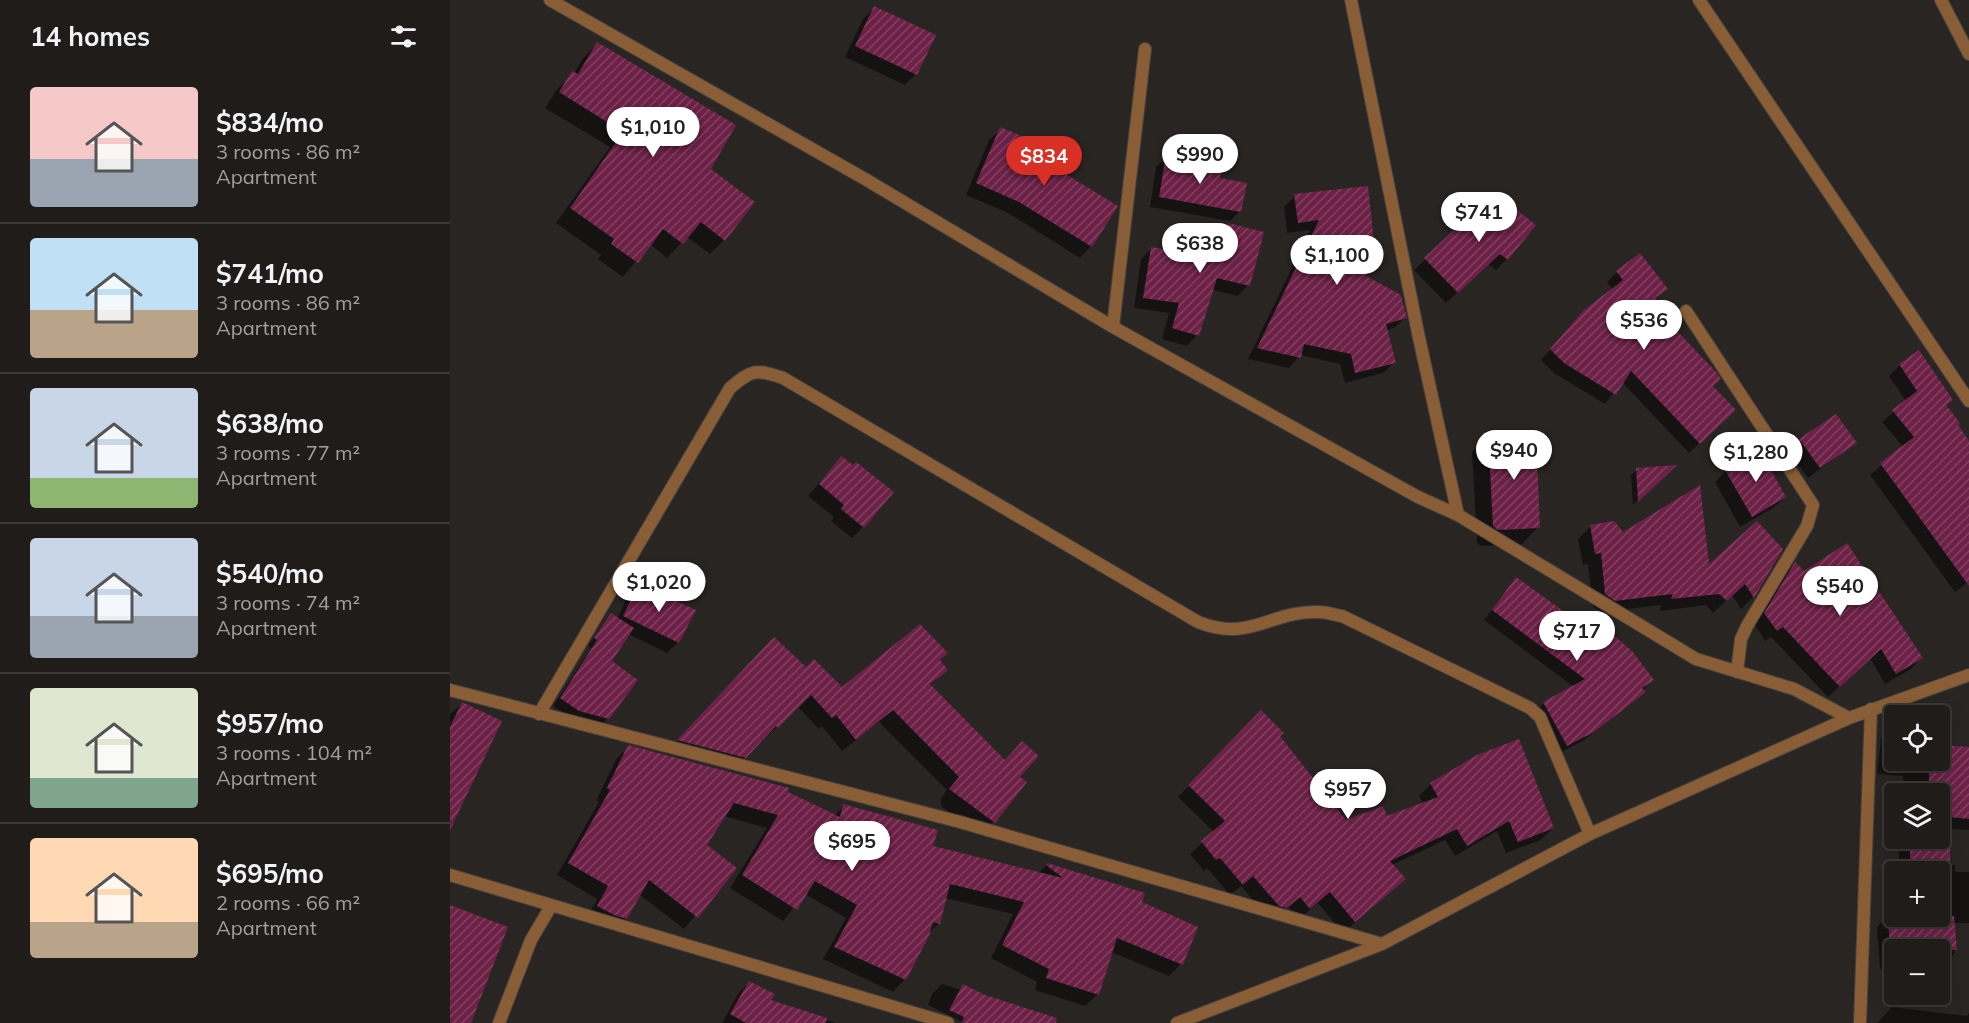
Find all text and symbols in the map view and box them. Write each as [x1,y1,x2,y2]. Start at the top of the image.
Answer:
text: 14 homes [30,20,150,53]
icon: filters [387,20,420,53]
text: $834/mo [216,106,324,139]
pin: $1,010 [604,107,702,158]
icon: home [78,111,150,183]
text: $1,010 [621,114,685,139]
pin: $990 [1164,134,1236,185]
pin: $834 [1008,136,1080,187]
text: 3 rooms · 86 m² [216,139,360,164]
text: $990 [1176,141,1224,166]
text: $834 [1020,143,1068,168]
text: Apartment [216,164,317,189]
pin: $741 [1443,192,1515,243]
text: $741 [1455,199,1503,224]
pin: $638 [1164,223,1236,274]
text: $638 [1176,230,1224,255]
pin: $1,100 [1288,235,1386,286]
text: $1,100 [1305,242,1369,267]
text: $741/mo [216,257,324,290]
icon: home [78,262,150,334]
text: 3 rooms · 86 m² [216,290,360,315]
pin: $536 [1608,300,1680,351]
text: $536 [1620,307,1668,332]
text: Apartment [216,315,317,340]
text: $638/mo [216,407,324,440]
icon: home [78,412,150,484]
pin: $940 [1478,430,1550,481]
pin: $1,280 [1707,432,1805,483]
text: $940 [1490,437,1538,462]
text: $1,280 [1724,439,1788,464]
text: 3 rooms · 77 m² [216,440,360,465]
text: Apartment [216,465,317,490]
text: $540/mo [216,557,324,590]
icon: home [78,562,150,634]
pin: $1,020 [610,562,708,613]
pin: $540 [1804,566,1876,617]
text: $1,020 [627,569,691,594]
text: $540 [1816,573,1864,598]
text: 3 rooms · 74 m² [216,590,360,615]
pin: $717 [1541,611,1613,662]
text: Apartment [216,615,317,640]
text: $717 [1553,618,1601,643]
map controls [1884,705,1950,1005]
button: locate [1884,705,1950,771]
text: $957/mo [216,707,324,740]
icon: home [78,712,150,784]
text: 3 rooms · 104 m² [216,740,372,765]
text: Apartment [216,765,317,790]
pin: $957 [1312,769,1384,820]
text: $957 [1324,776,1372,801]
button: layers [1884,783,1950,849]
pin: $695 [816,821,888,872]
text: $695 [828,828,876,853]
text: $695/mo [216,857,324,890]
button: + [1884,861,1950,927]
icon: home [78,862,150,934]
text: 2 rooms · 66 m² [216,890,360,915]
text: Apartment [216,915,317,940]
button: − [1884,939,1950,1005]

